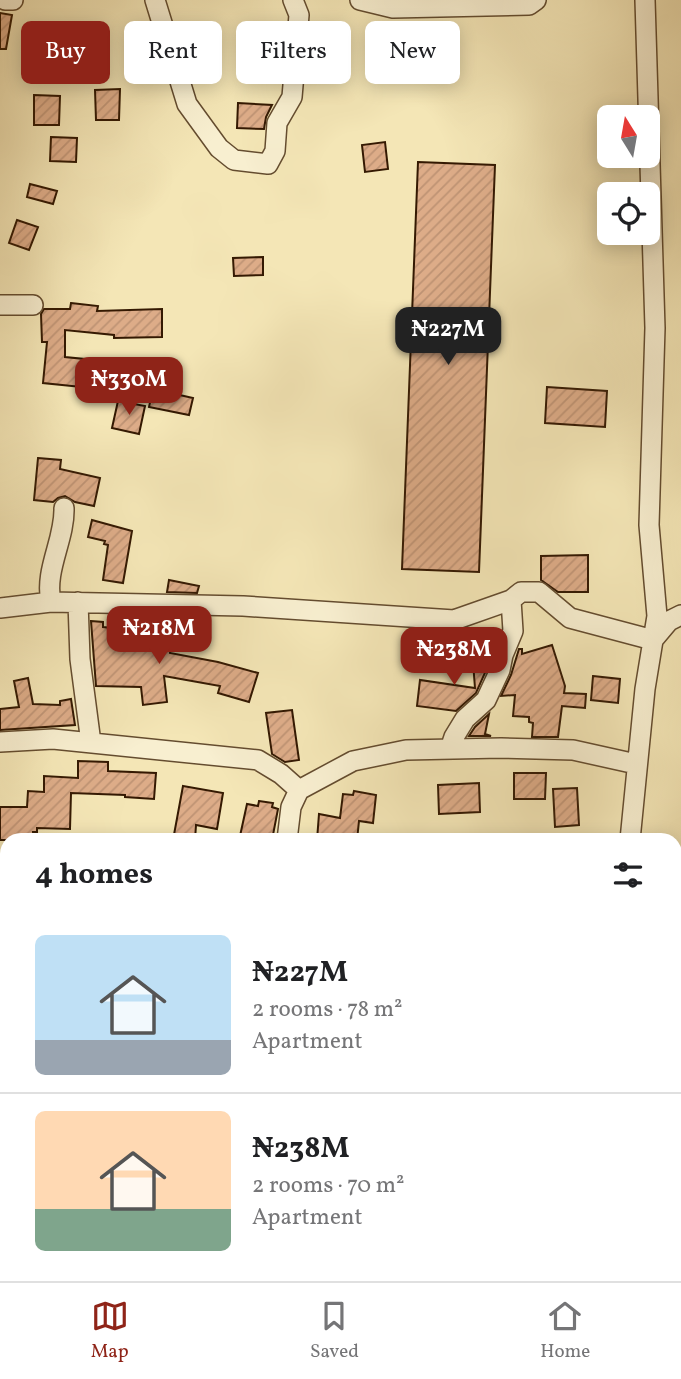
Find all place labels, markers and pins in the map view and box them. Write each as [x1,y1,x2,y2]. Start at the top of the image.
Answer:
pin: ₦227M [399,308,497,367]
pin: ₦330M [80,358,178,417]
pin: ₦218M [110,606,208,666]
pin: ₦238M [405,628,503,687]

